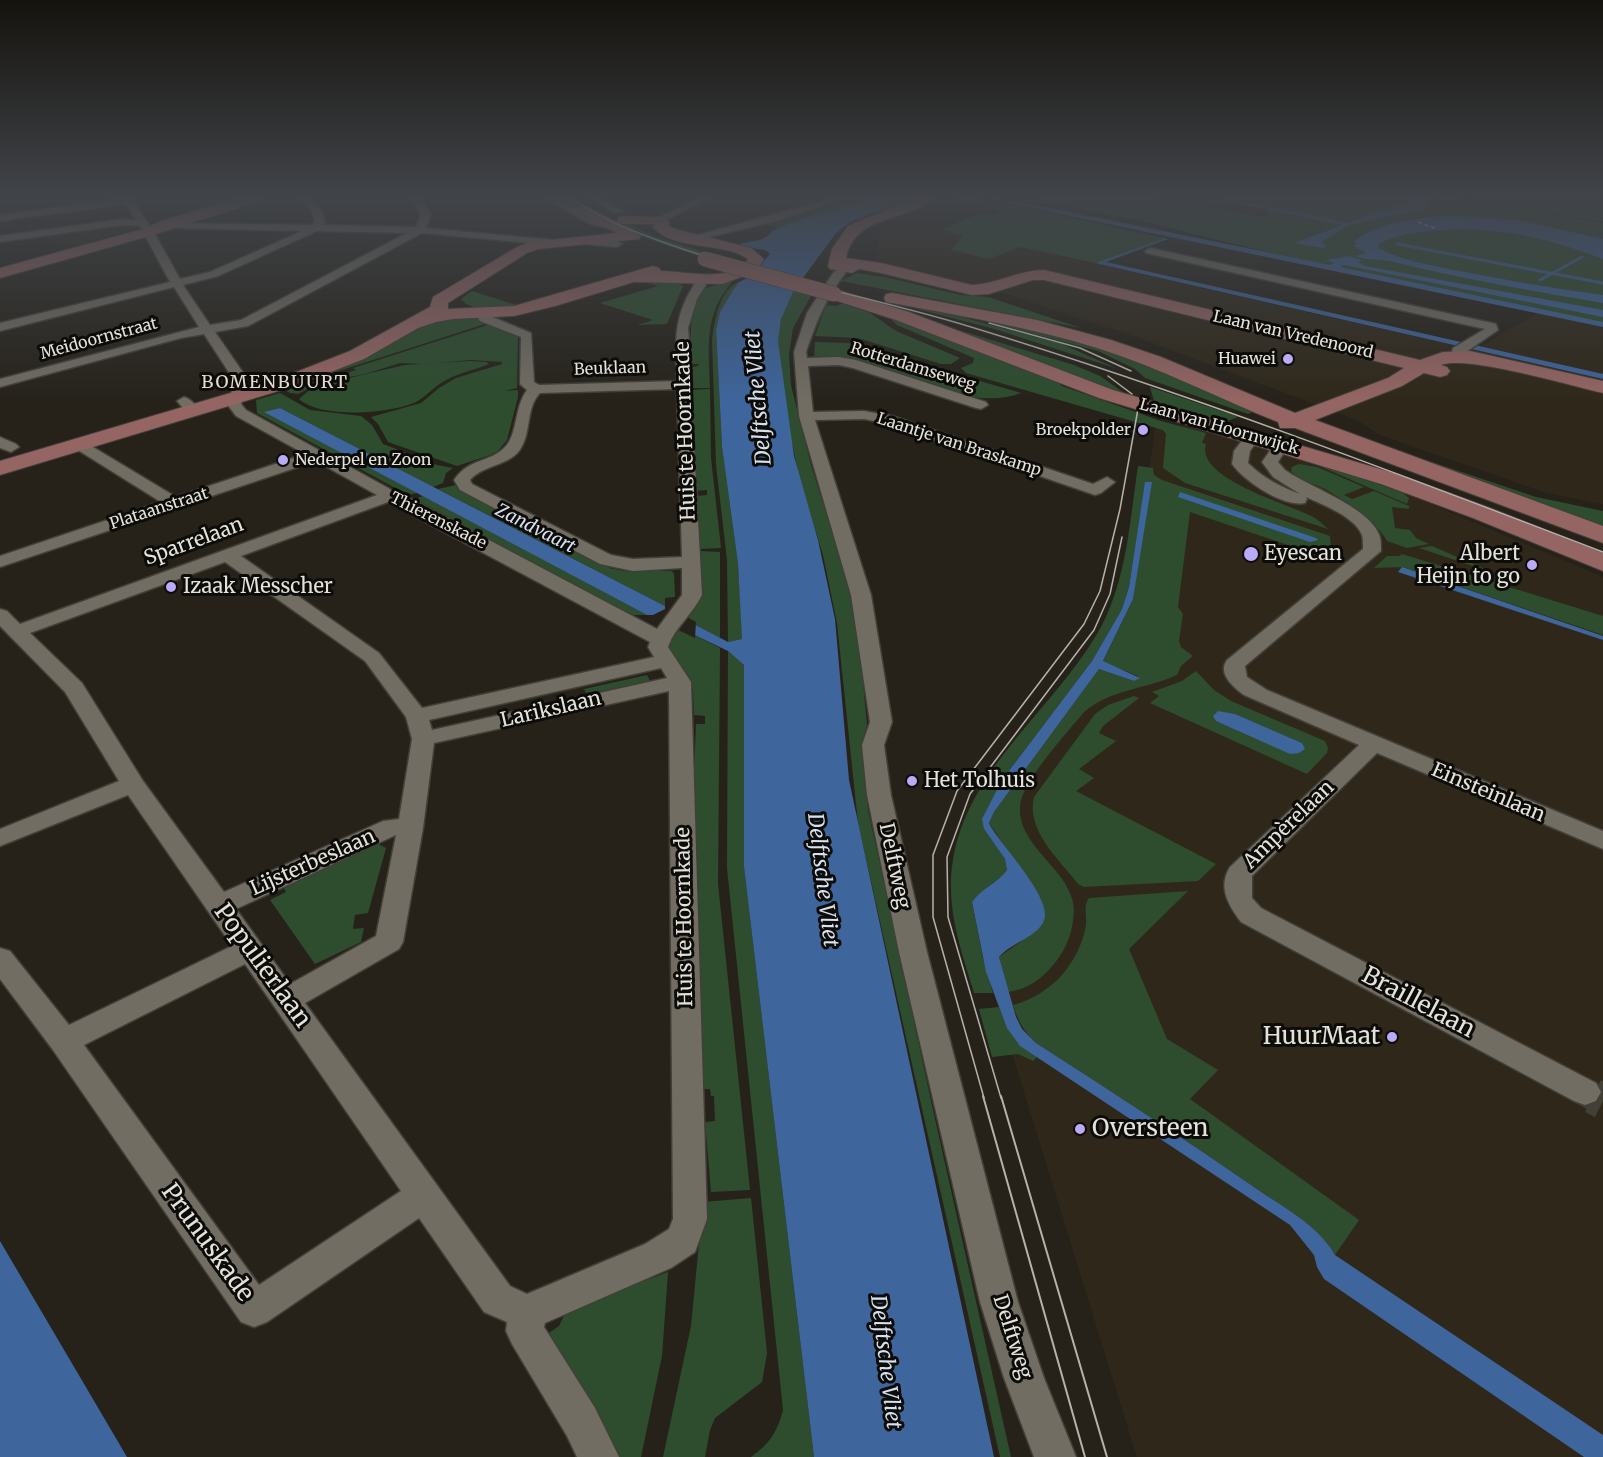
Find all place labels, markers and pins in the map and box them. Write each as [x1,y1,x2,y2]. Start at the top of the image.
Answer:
place label: Huawei [1218,349,1276,369]
marker: Huawei [1281,352,1295,366]
place label: Broekpolder [1036,420,1131,440]
marker: Broekpolder [1136,423,1150,437]
place label: Nederpel en Zoon [295,450,431,470]
marker: Nederpel en Zoon [276,453,290,467]
place label: Eyescan [1264,542,1342,566]
place label: Albert Heijn to go [1416,542,1520,589]
marker: Eyescan [1242,545,1260,563]
marker: Albert Heijn to go [1525,558,1539,572]
place label: Izaak Messcher [183,575,333,599]
marker: Izaak Messcher [164,580,178,594]
place label: Het Tolhuis [924,769,1035,793]
marker: Het Tolhuis [905,774,919,788]
place label: HuurMaat [1263,1023,1380,1051]
marker: HuurMaat [1385,1030,1399,1044]
place label: Oversteen [1092,1115,1208,1143]
marker: Oversteen [1073,1122,1087,1136]

